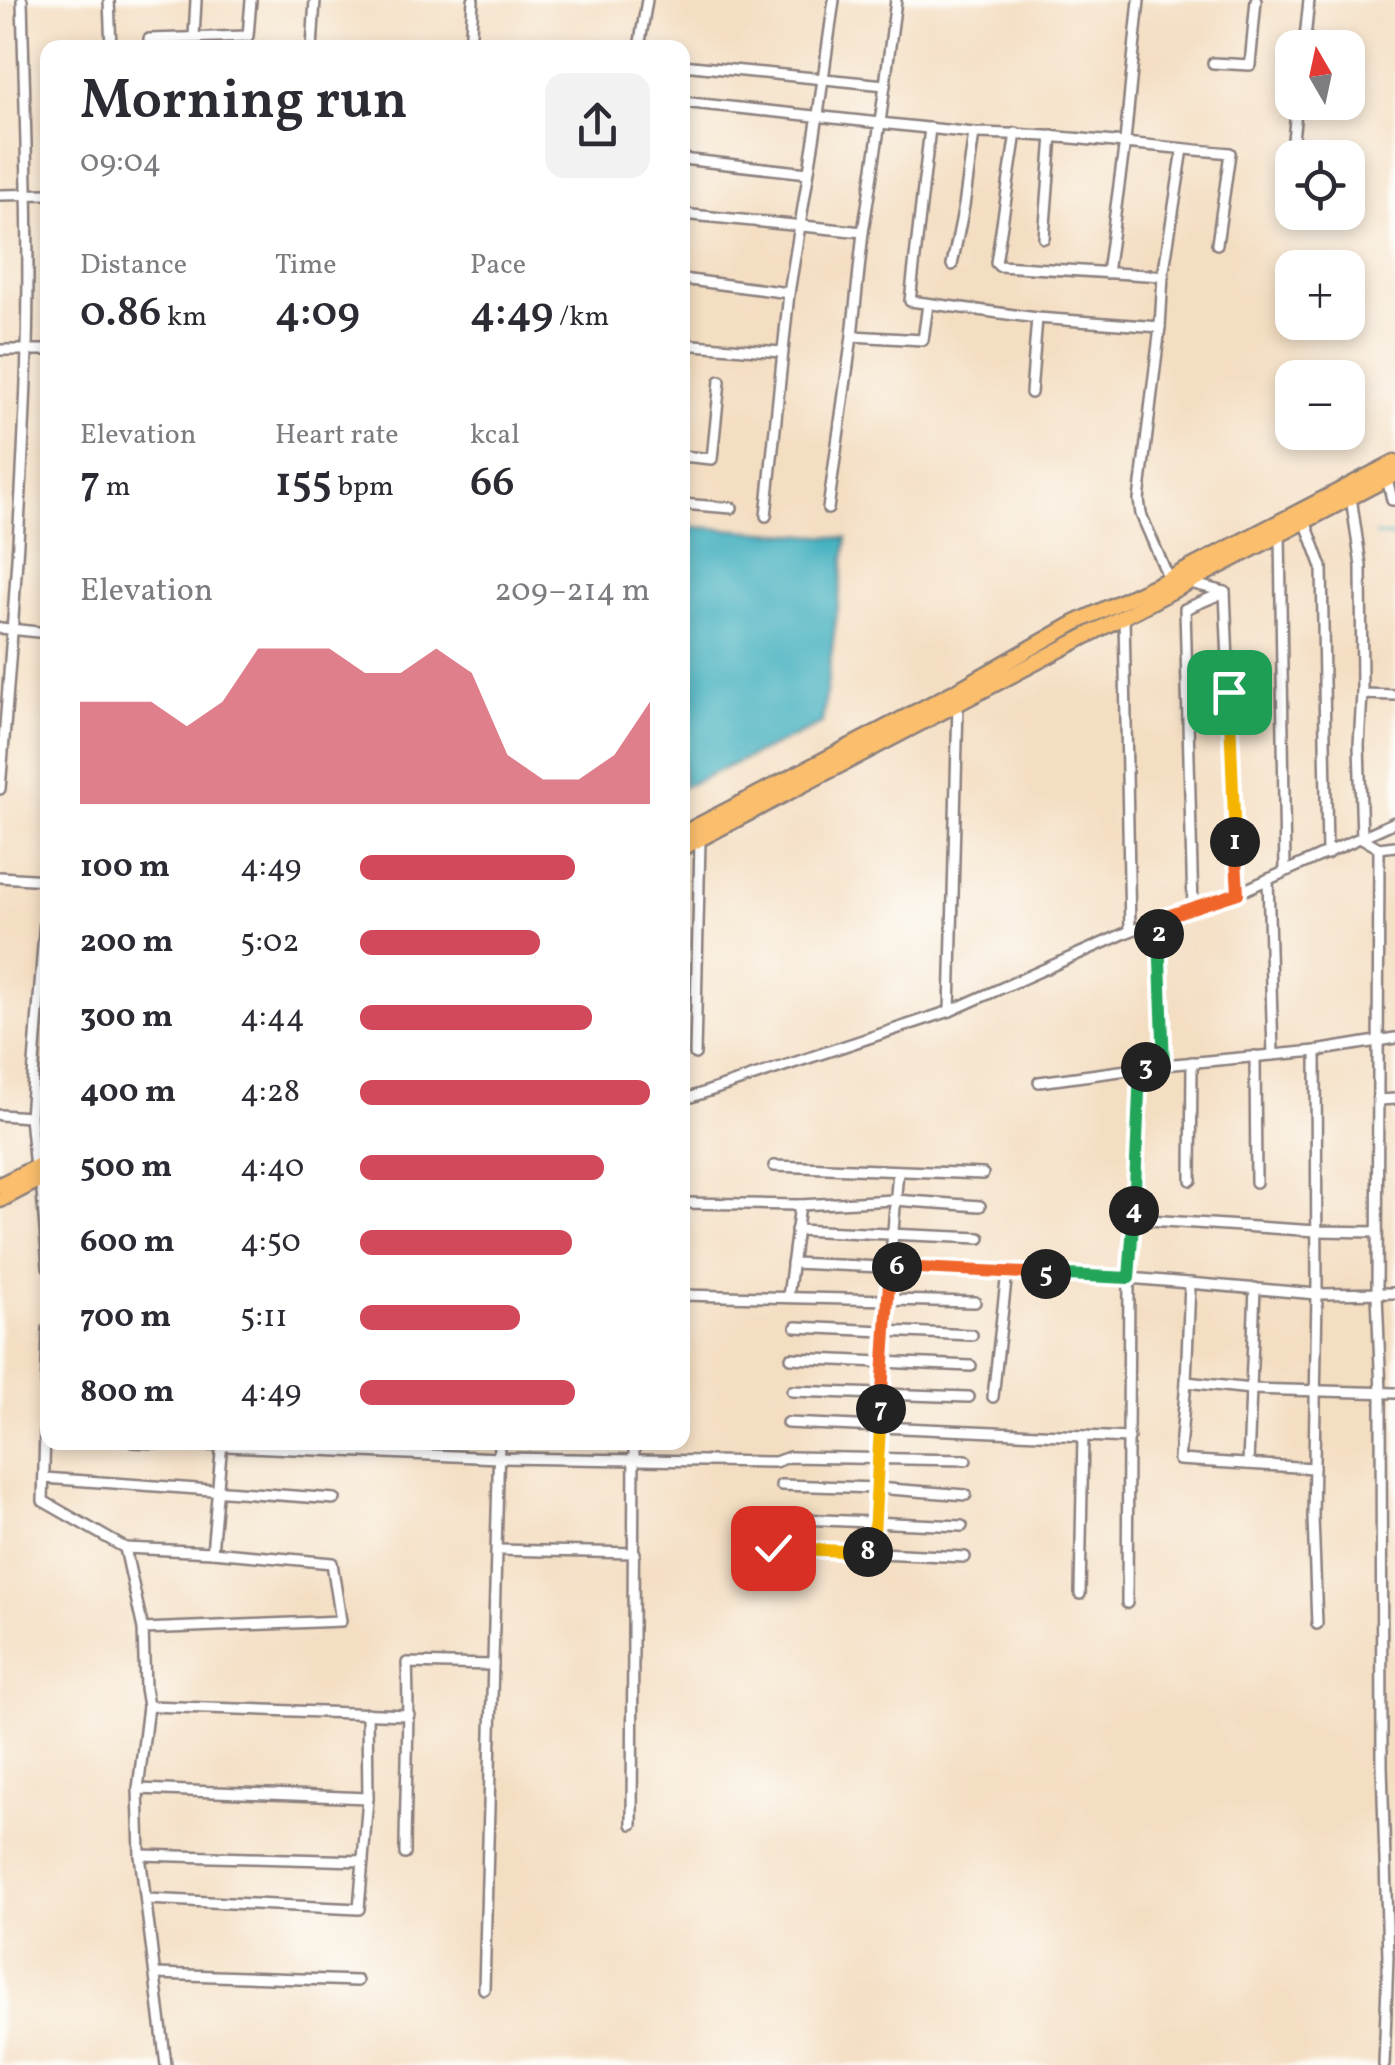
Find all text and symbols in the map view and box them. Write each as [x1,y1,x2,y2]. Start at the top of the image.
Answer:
north arrow [1275,30,1365,120]
map controls [1275,30,1365,450]
text: Morning run [80,65,408,141]
button: share [545,73,650,178]
button: locate [1275,140,1365,230]
text: 09:04 [80,141,161,185]
text: Distance [80,246,187,285]
text: Time [275,246,336,285]
text: Pace [470,246,526,285]
button: + [1275,250,1365,340]
text: 0.86 [80,285,161,344]
text: 4:09 [275,285,360,344]
text: 4:49 [470,285,553,344]
text: km [161,298,207,337]
text: /km [553,298,609,337]
button: − [1275,360,1365,450]
text: Elevation [80,416,196,455]
text: Heart rate [275,416,399,455]
text: kcal [470,416,520,455]
text: 7 [80,455,100,514]
text: 155 [275,455,332,514]
text: 66 [470,455,515,514]
text: m [100,468,131,507]
text: bpm [332,468,394,507]
text: Elevation [80,570,213,614]
text: 209–214 m [494,570,650,614]
pin [1187,650,1272,735]
icon: arrive [1202,665,1257,720]
pin: 1 [1210,817,1260,867]
text: 1 [1229,822,1241,861]
text: 100 m [80,846,170,890]
text: 4:49 [240,846,301,890]
pin: 2 [1134,909,1184,959]
text: 2 [1152,914,1166,953]
text: 200 m [80,921,174,965]
text: 5:02 [240,921,299,965]
text: 300 m [80,996,173,1040]
text: 4:44 [240,996,305,1040]
pin: 3 [1121,1042,1171,1092]
text: 3 [1139,1047,1153,1086]
text: 400 m [80,1071,176,1115]
text: 4:28 [240,1071,300,1115]
text: 500 m [80,1146,172,1190]
text: 4:40 [240,1146,304,1190]
pin: 4 [1109,1186,1159,1236]
text: 4 [1126,1191,1142,1230]
text: 600 m [80,1221,175,1265]
text: 4:50 [240,1221,301,1265]
pin: 6 [872,1242,922,1292]
text: 6 [889,1247,905,1286]
pin: 5 [1021,1249,1071,1299]
text: 5 [1039,1254,1053,1293]
text: 700 m [80,1296,171,1340]
text: 5:11 [240,1296,288,1340]
text: 800 m [80,1371,175,1415]
text: 4:49 [240,1371,301,1415]
pin: 7 [856,1384,906,1434]
text: 7 [874,1389,888,1428]
pin [731,1506,816,1591]
icon: check [746,1521,801,1576]
pin: 8 [843,1527,893,1577]
text: 8 [860,1532,876,1571]

